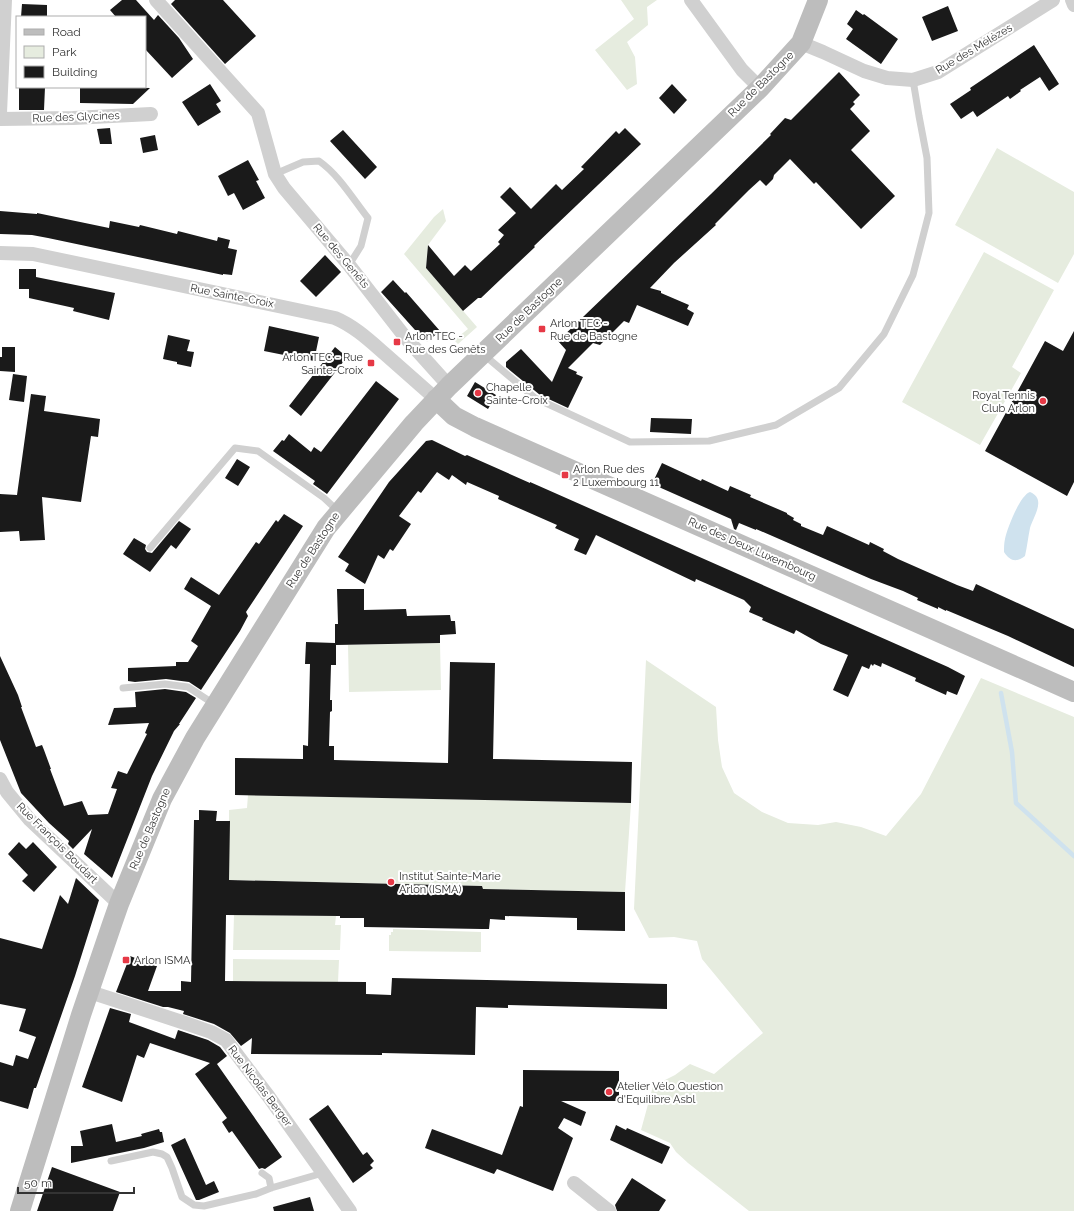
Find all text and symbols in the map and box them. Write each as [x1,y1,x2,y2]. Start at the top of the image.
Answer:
legend [16,16,146,88]
street label: Rue des Mélèzes [933,21,1015,77]
text: Road [52,25,81,39]
text: Park [52,45,77,59]
street label: Rue de Bastogne [725,48,797,120]
text: Building [52,65,98,79]
street label: Rue des Glycines [32,109,120,125]
street label: Rue des Genêts [310,221,372,291]
street label: Rue de Bastogne [493,275,565,345]
street label: Rue Sainte-Croix [189,282,275,311]
place label: Arlon TEC - Rue de Bastogne [550,317,638,343]
marker: Arlon TEC - Rue de Bastogne [537,324,547,334]
place label: Arlon TEC - Rue des Genêts [405,330,485,356]
marker: Arlon TEC - Rue des Genêts [392,337,402,347]
place label: Arlon TEC - Rue Sainte-Croix [282,351,364,377]
marker: Arlon TEC - Rue Sainte-Croix [366,358,376,368]
place label: Chapelle Sainte-Croix [486,381,548,407]
marker: Chapelle Sainte-Croix [473,388,483,398]
place label: Royal Tennis Club Arlon [972,389,1035,415]
marker: Royal Tennis Club Arlon [1038,396,1048,406]
place label: Arlon Rue des 2 Luxembourg 11 [573,463,659,489]
marker: Arlon Rue des 2 Luxembourg 11 [560,470,570,480]
street label: Rue de Bastogne [284,509,343,590]
street label: Rue des Deux Luxembourg [686,515,818,583]
street label: Rue de Bastogne [127,786,173,872]
street label: Rue François Boudart [14,800,100,886]
place label: Institut Sainte-Marie Arlon (ISMA) [399,870,501,896]
marker: Institut Sainte-Marie Arlon (ISMA) [386,877,396,887]
place label: Arlon ISMA [134,954,191,967]
marker: Arlon ISMA [121,955,131,965]
street label: Rue Nicolas Berger [225,1043,295,1129]
place label: Atelier Vélo Question d'Equilibre Asbl [617,1080,723,1106]
marker: Atelier Vélo Question d'Equilibre Asbl [604,1087,614,1097]
scale bar [18,1169,134,1195]
text: 50 m [24,1176,52,1190]

